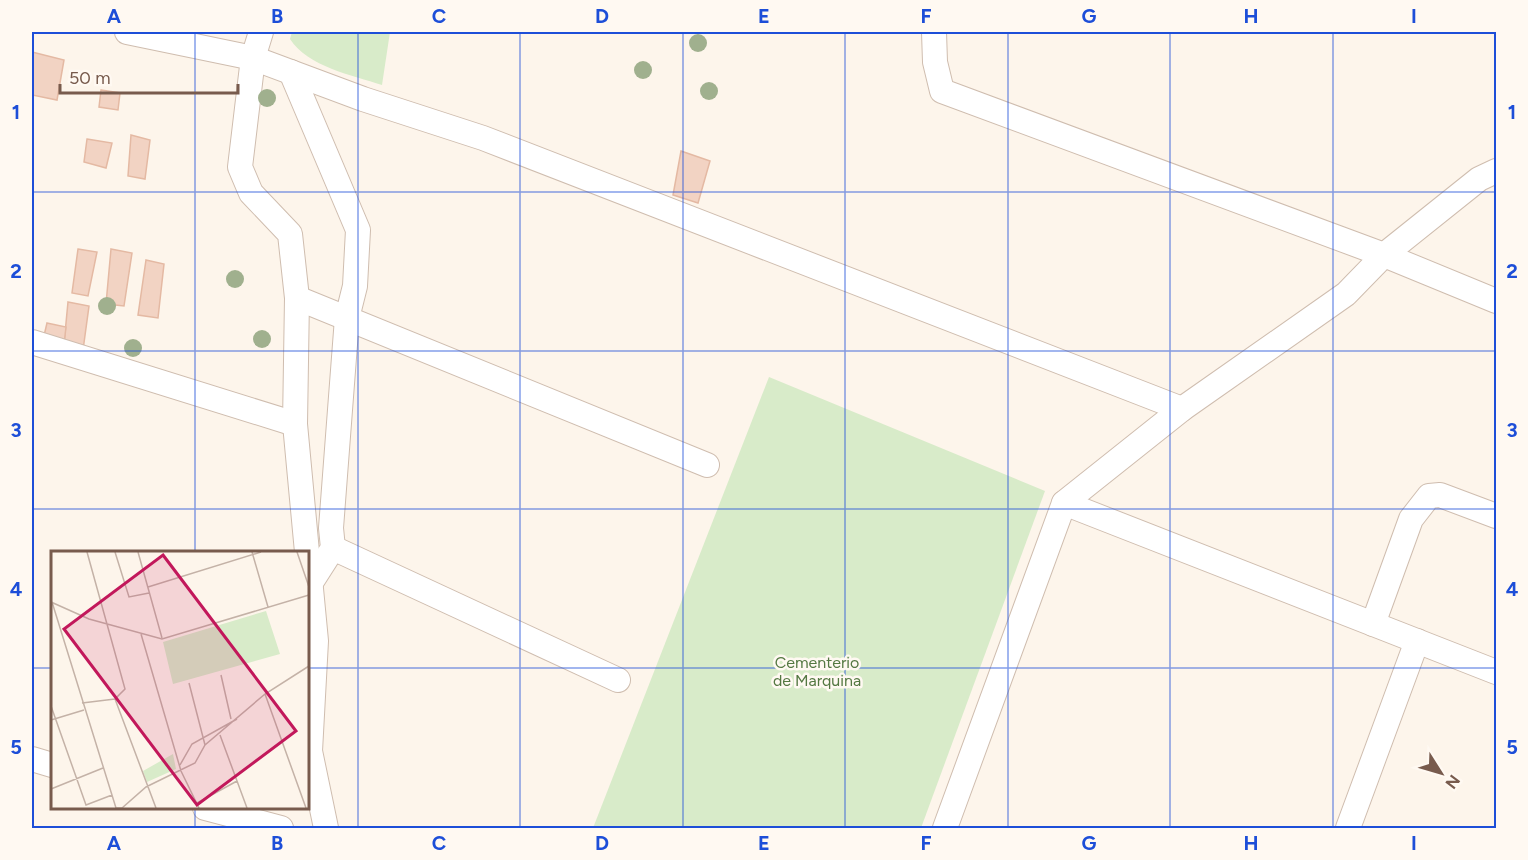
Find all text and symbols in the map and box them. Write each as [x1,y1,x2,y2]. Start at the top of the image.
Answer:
text: A [107,4,122,28]
text: B [271,4,283,28]
text: C [432,4,446,28]
text: D [595,4,609,28]
text: E [758,4,770,28]
text: F [920,4,932,28]
text: G [1082,4,1097,28]
text: H [1244,4,1259,28]
text: I [1411,4,1417,28]
scale bar [60,57,238,95]
text: 50 m [69,67,111,89]
text: 1 [12,100,20,124]
text: 1 [1508,100,1516,124]
text: 2 [10,259,22,283]
text: 2 [1506,259,1518,283]
text: 3 [10,418,22,442]
text: 3 [1506,418,1518,442]
inset map [51,551,309,809]
text: 4 [10,577,23,601]
text: 4 [1506,577,1519,601]
park label: Cementerio de Marquina [773,653,861,690]
text: 5 [10,735,22,759]
text: 5 [1506,735,1518,759]
north arrow [1411,743,1471,803]
text: N [1441,771,1464,792]
text: A [107,831,122,855]
text: B [271,831,283,855]
text: C [432,831,446,855]
text: D [595,831,609,855]
text: E [758,831,770,855]
text: F [920,831,932,855]
text: G [1082,831,1097,855]
text: H [1244,831,1259,855]
text: I [1411,831,1417,855]

